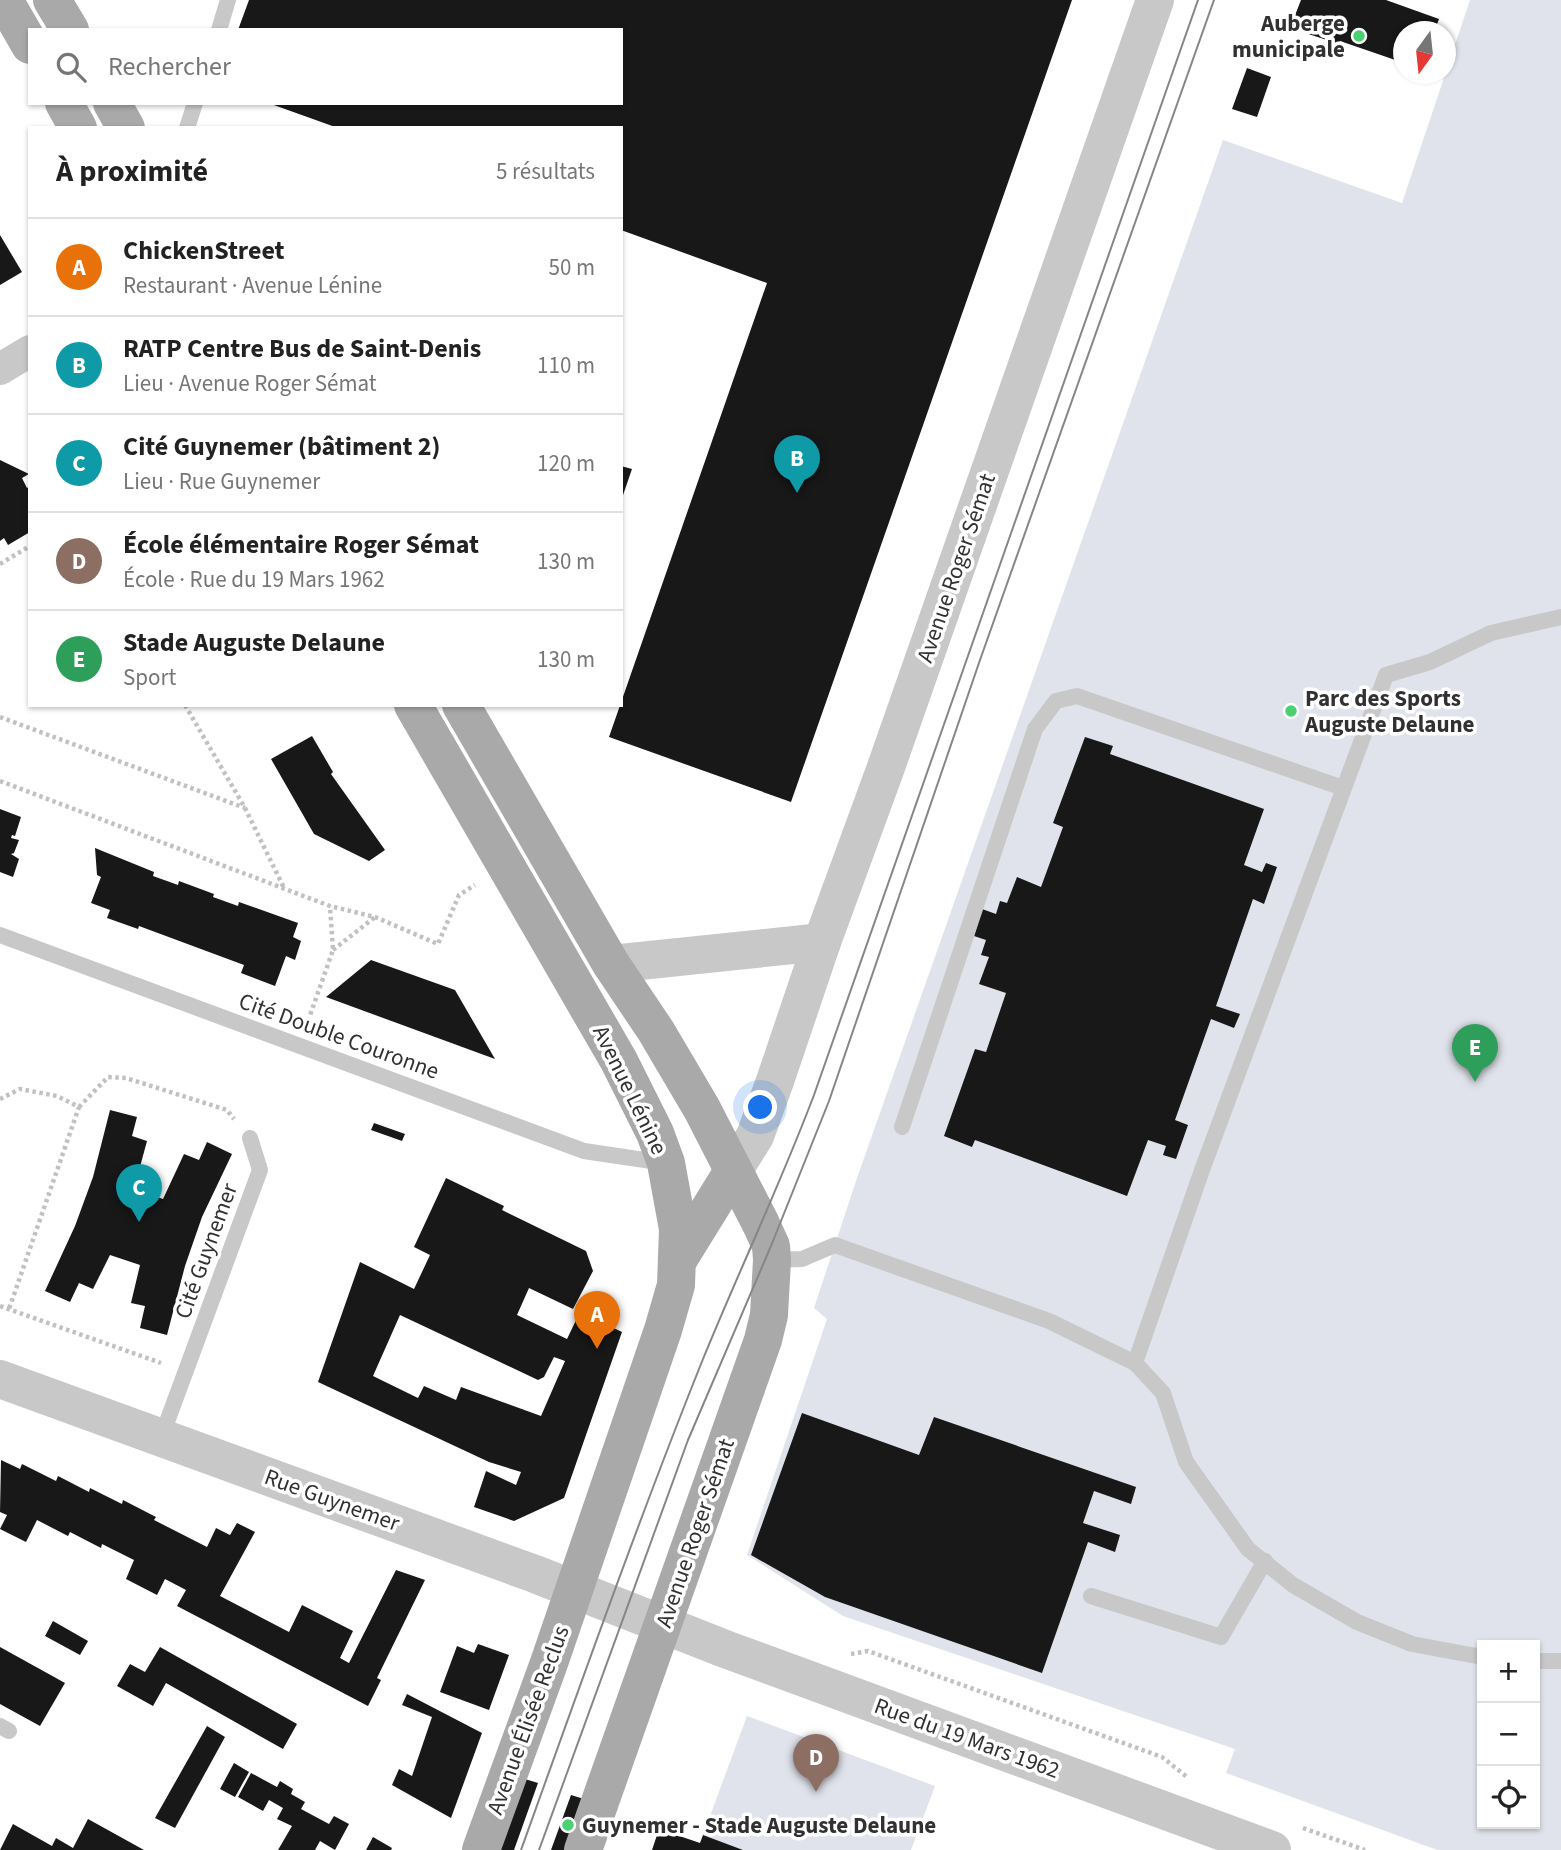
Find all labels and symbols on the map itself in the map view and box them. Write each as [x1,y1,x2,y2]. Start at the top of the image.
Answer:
place label: Auberge municipale [1232,7,1345,66]
north arrow [1393,21,1456,84]
marker: Auberge municipale [1351,28,1367,44]
pin: B [774,435,820,493]
street label: Avenue Roger Sémat [908,469,1004,667]
place label: Parc des Sports Auguste Delaune [1304,682,1475,741]
marker: Parc des Sports Auguste Delaune [1283,703,1299,719]
street label: Cité Double Couronne [234,984,444,1088]
street label: Avenue Lénine [584,1020,676,1160]
pin: E [1452,1024,1498,1082]
your location [743,1090,777,1124]
pin: C [116,1164,162,1222]
street label: Cité Guynemer [166,1178,246,1323]
pin: A [574,1291,620,1349]
street label: Avenue Roger Sémat [647,1434,743,1632]
street label: Rue Guynemer [260,1460,405,1540]
street label: Avenue Élisée Reclus [478,1621,578,1819]
street label: Rue du 19 Mars 1962 [870,1689,1064,1787]
pin: D [793,1734,839,1792]
place label: Guynemer - Stade Auguste Delaune [582,1809,936,1842]
marker: Guynemer - Stade Auguste Delaune [560,1817,576,1833]

